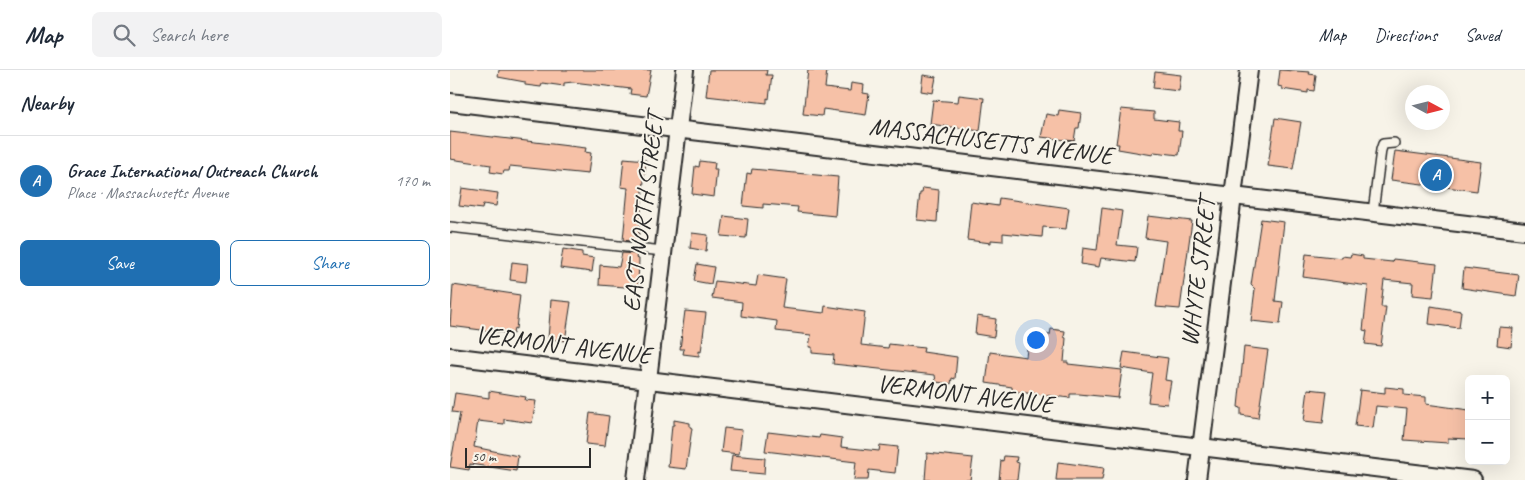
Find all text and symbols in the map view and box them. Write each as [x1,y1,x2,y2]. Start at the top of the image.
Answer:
search box [92,12,442,57]
text: Map [25,20,62,50]
icon: search [110,21,138,49]
text: Search here [150,23,228,47]
text: Map [1319,24,1346,46]
text: Directions [1374,24,1437,46]
text: Saved [1465,24,1500,46]
north arrow [1405,85,1450,130]
text: Nearby [20,90,73,116]
street label: EAST NORTH STREET [615,105,672,313]
street label: MASSACHUSETTS AVENUE [867,110,1118,172]
pin: A [1420,156,1452,194]
text: Grace International Outreach Church [67,159,317,183]
text: A [32,171,40,191]
text: 170 m [396,171,430,191]
text: Place · Massachusetts Avenue [67,183,228,203]
street label: WHYTE STREET [1173,190,1224,348]
button: Save [20,240,220,286]
button: Share [230,240,430,286]
street label: VERMONT AVENUE [473,318,656,372]
your location [1023,327,1049,353]
street label: VERMONT AVENUE [875,367,1058,421]
map controls [1465,375,1510,465]
button: + [1465,375,1510,420]
button: − [1465,420,1510,465]
scale bar [465,445,591,468]
text: 50 m [472,448,496,465]

